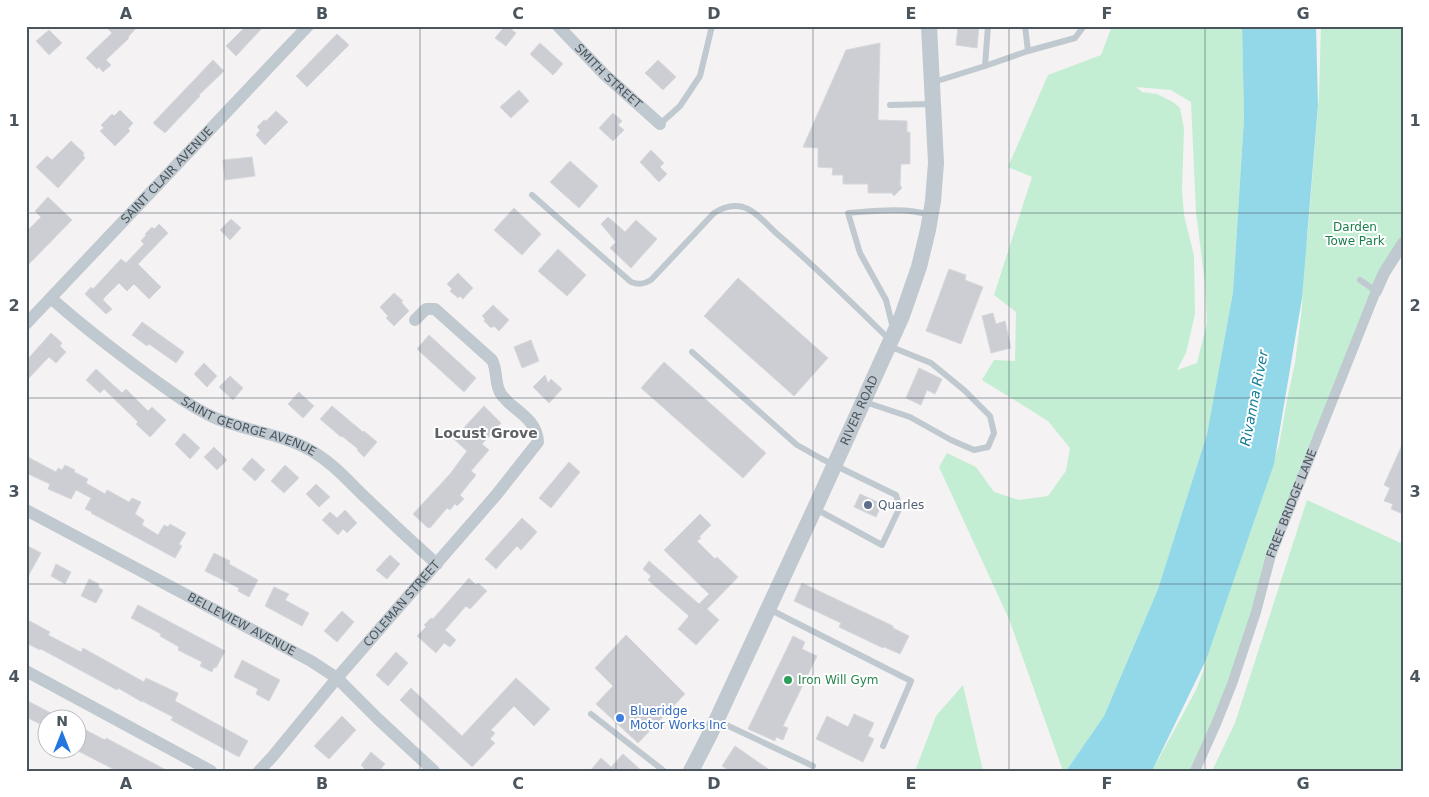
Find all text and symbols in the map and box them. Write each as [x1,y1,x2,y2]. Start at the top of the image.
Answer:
text: A [120,4,133,23]
text: B [316,4,328,23]
text: C [512,4,524,23]
text: D [707,4,721,23]
text: E [906,4,916,23]
text: F [1102,4,1112,23]
text: G [1296,4,1310,23]
street label: SMITH STREET [572,41,645,112]
text: 1 [8,111,20,130]
text: 1 [1409,111,1421,130]
street label: SAINT CLAIR AVENUE [118,124,216,226]
park label: Darden Towe Park [1324,220,1385,248]
text: 2 [8,296,20,315]
text: 2 [1409,296,1421,315]
water label: Rivanna River [1237,347,1271,447]
street label: RIVER ROAD [837,373,881,447]
street label: SAINT GEORGE AVENUE [178,394,319,459]
district label: Locust Grove [434,425,538,441]
street label: FREE BRIDGE LANE [1264,447,1320,560]
text: 3 [8,482,20,501]
text: 3 [1409,482,1421,501]
place label: Quarles [878,498,924,512]
marker: Quarles [862,499,874,511]
street label: COLEMAN STREET [361,557,443,649]
street label: BELLEVIEW AVENUE [185,590,298,659]
text: 4 [8,667,20,686]
text: 4 [1409,667,1421,686]
place label: Iron Will Gym [798,673,878,687]
marker: Iron Will Gym [782,674,794,686]
place label: Blueridge Motor Works Inc [630,704,727,732]
north arrow [38,710,88,760]
marker: Blueridge Motor Works Inc [614,712,626,724]
text: N [56,713,68,729]
text: A [120,774,133,793]
text: B [316,774,328,793]
text: C [512,774,524,793]
text: D [707,774,721,793]
text: E [906,774,916,793]
text: F [1102,774,1112,793]
text: G [1296,774,1310,793]

